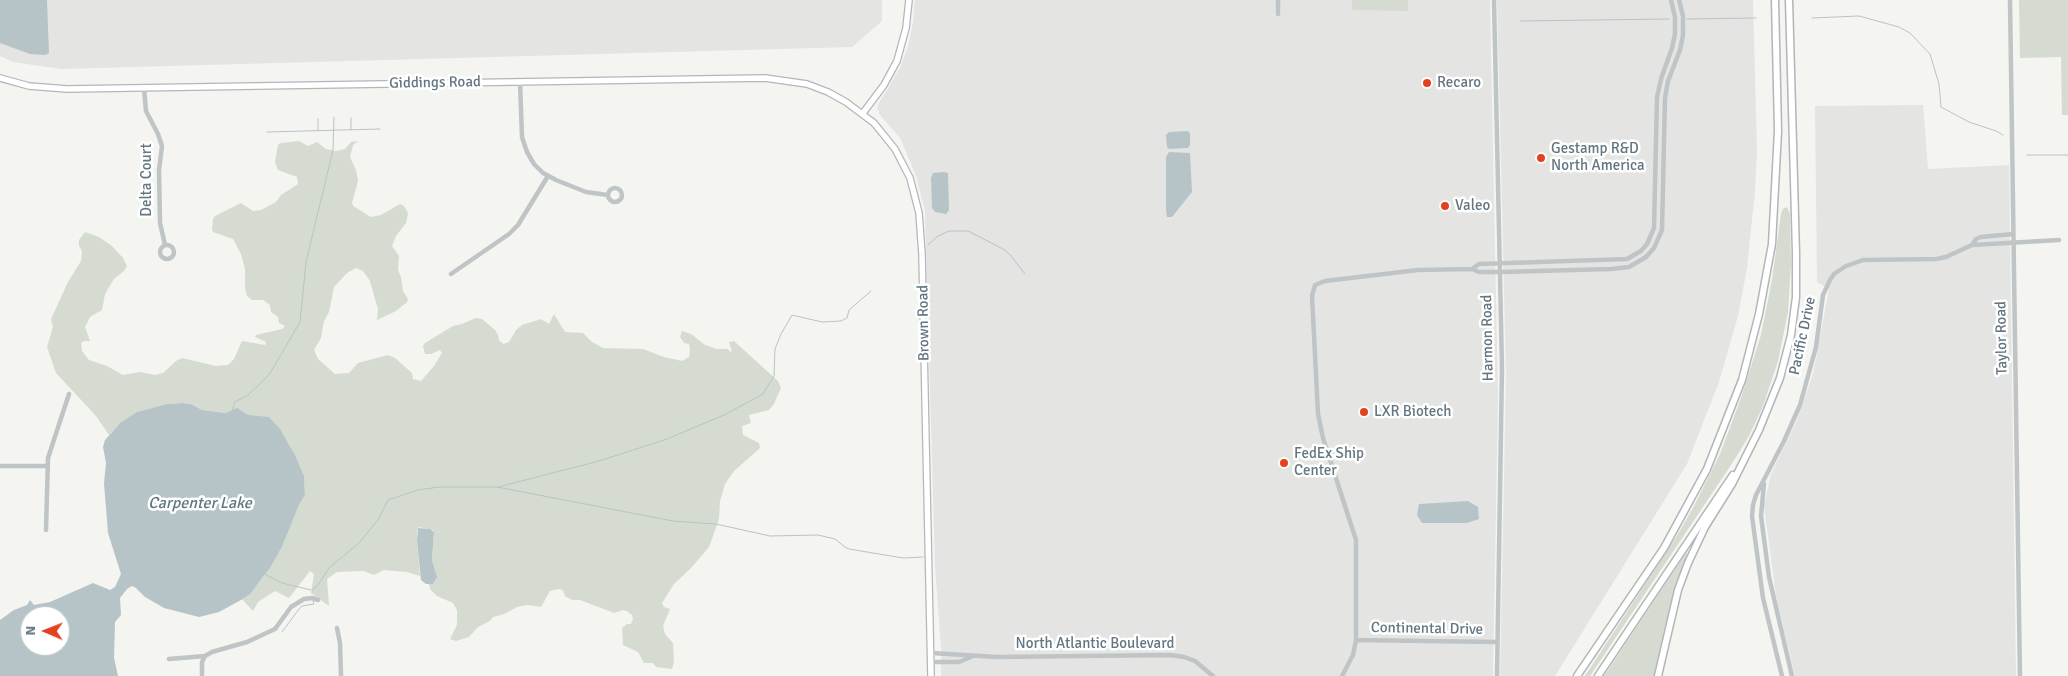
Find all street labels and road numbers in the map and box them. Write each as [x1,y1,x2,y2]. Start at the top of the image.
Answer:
street label: Giddings Road [389,73,481,93]
street label: Delta Court [138,143,156,217]
street label: Brown Road [914,285,934,361]
street label: Harmon Road [1478,295,1498,381]
street label: Pacific Drive [1786,295,1820,377]
street label: Taylor Road [1992,301,2012,375]
street label: Continental Drive [1371,619,1483,639]
street label: North Atlantic Boulevard [1015,635,1175,653]

